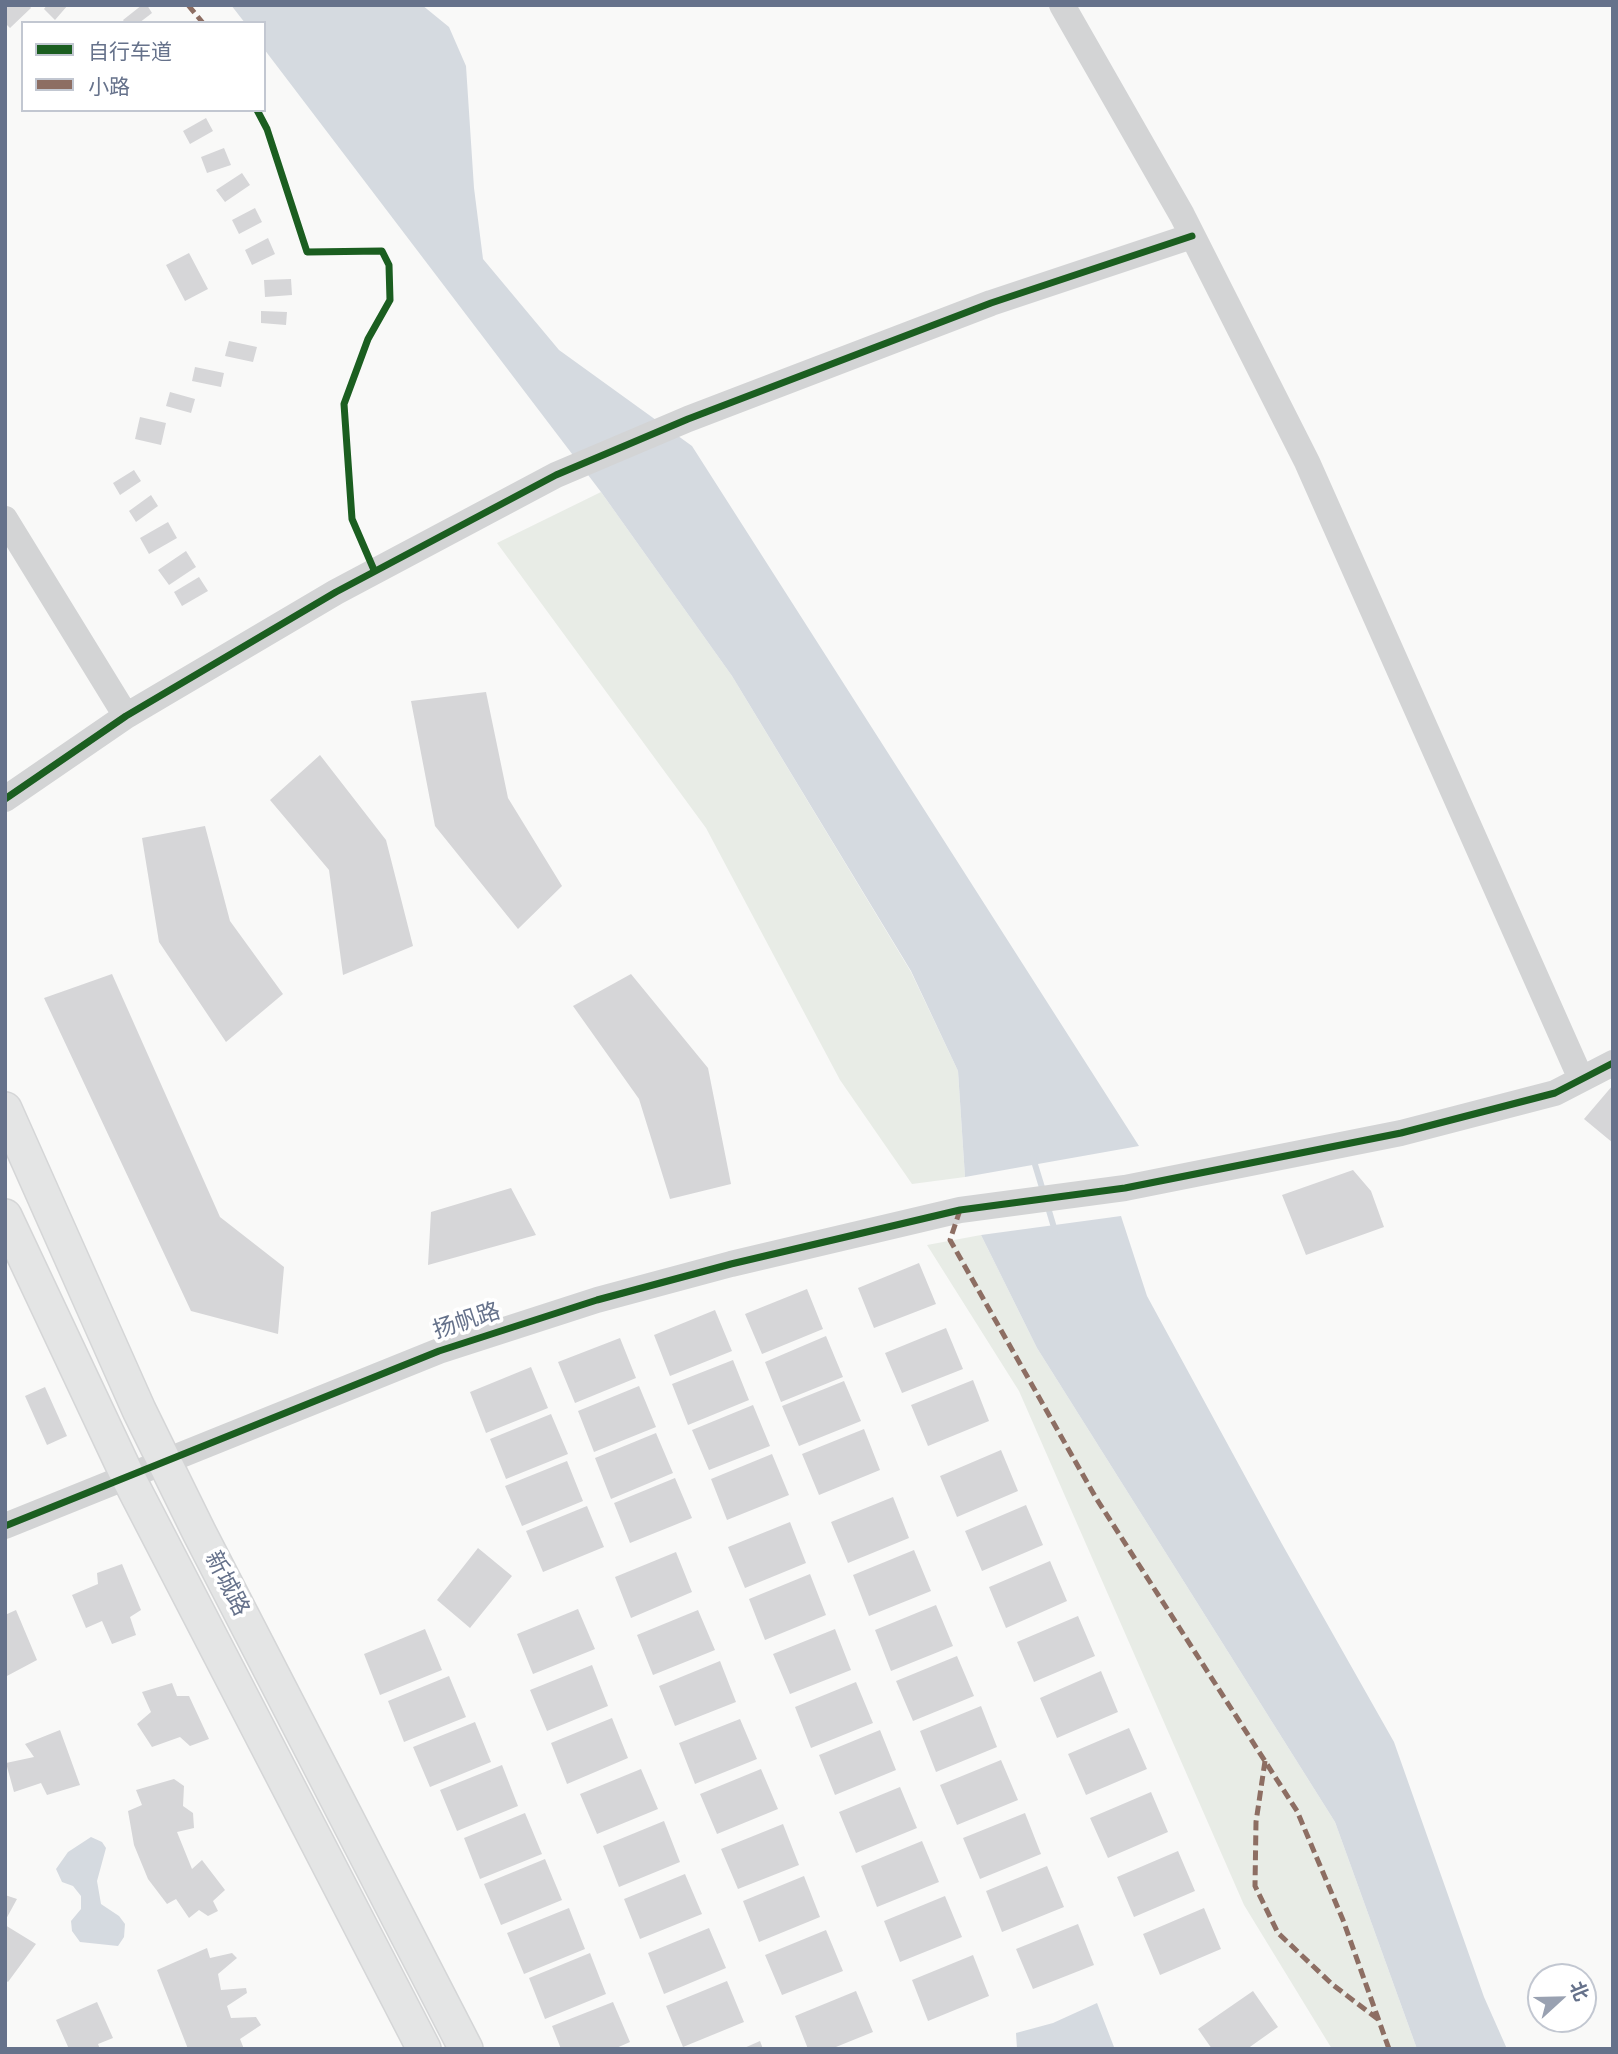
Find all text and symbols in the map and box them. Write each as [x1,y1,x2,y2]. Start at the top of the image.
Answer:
legend [21,21,266,112]
text: 自行车道 [88,40,172,64]
text: 小路 [88,75,130,99]
street label: 扬帆路 [430,1298,504,1346]
street label: 新城路 [198,1547,254,1621]
north arrow [1527,1963,1597,2033]
text: 北 [1566,1978,1593,2004]

